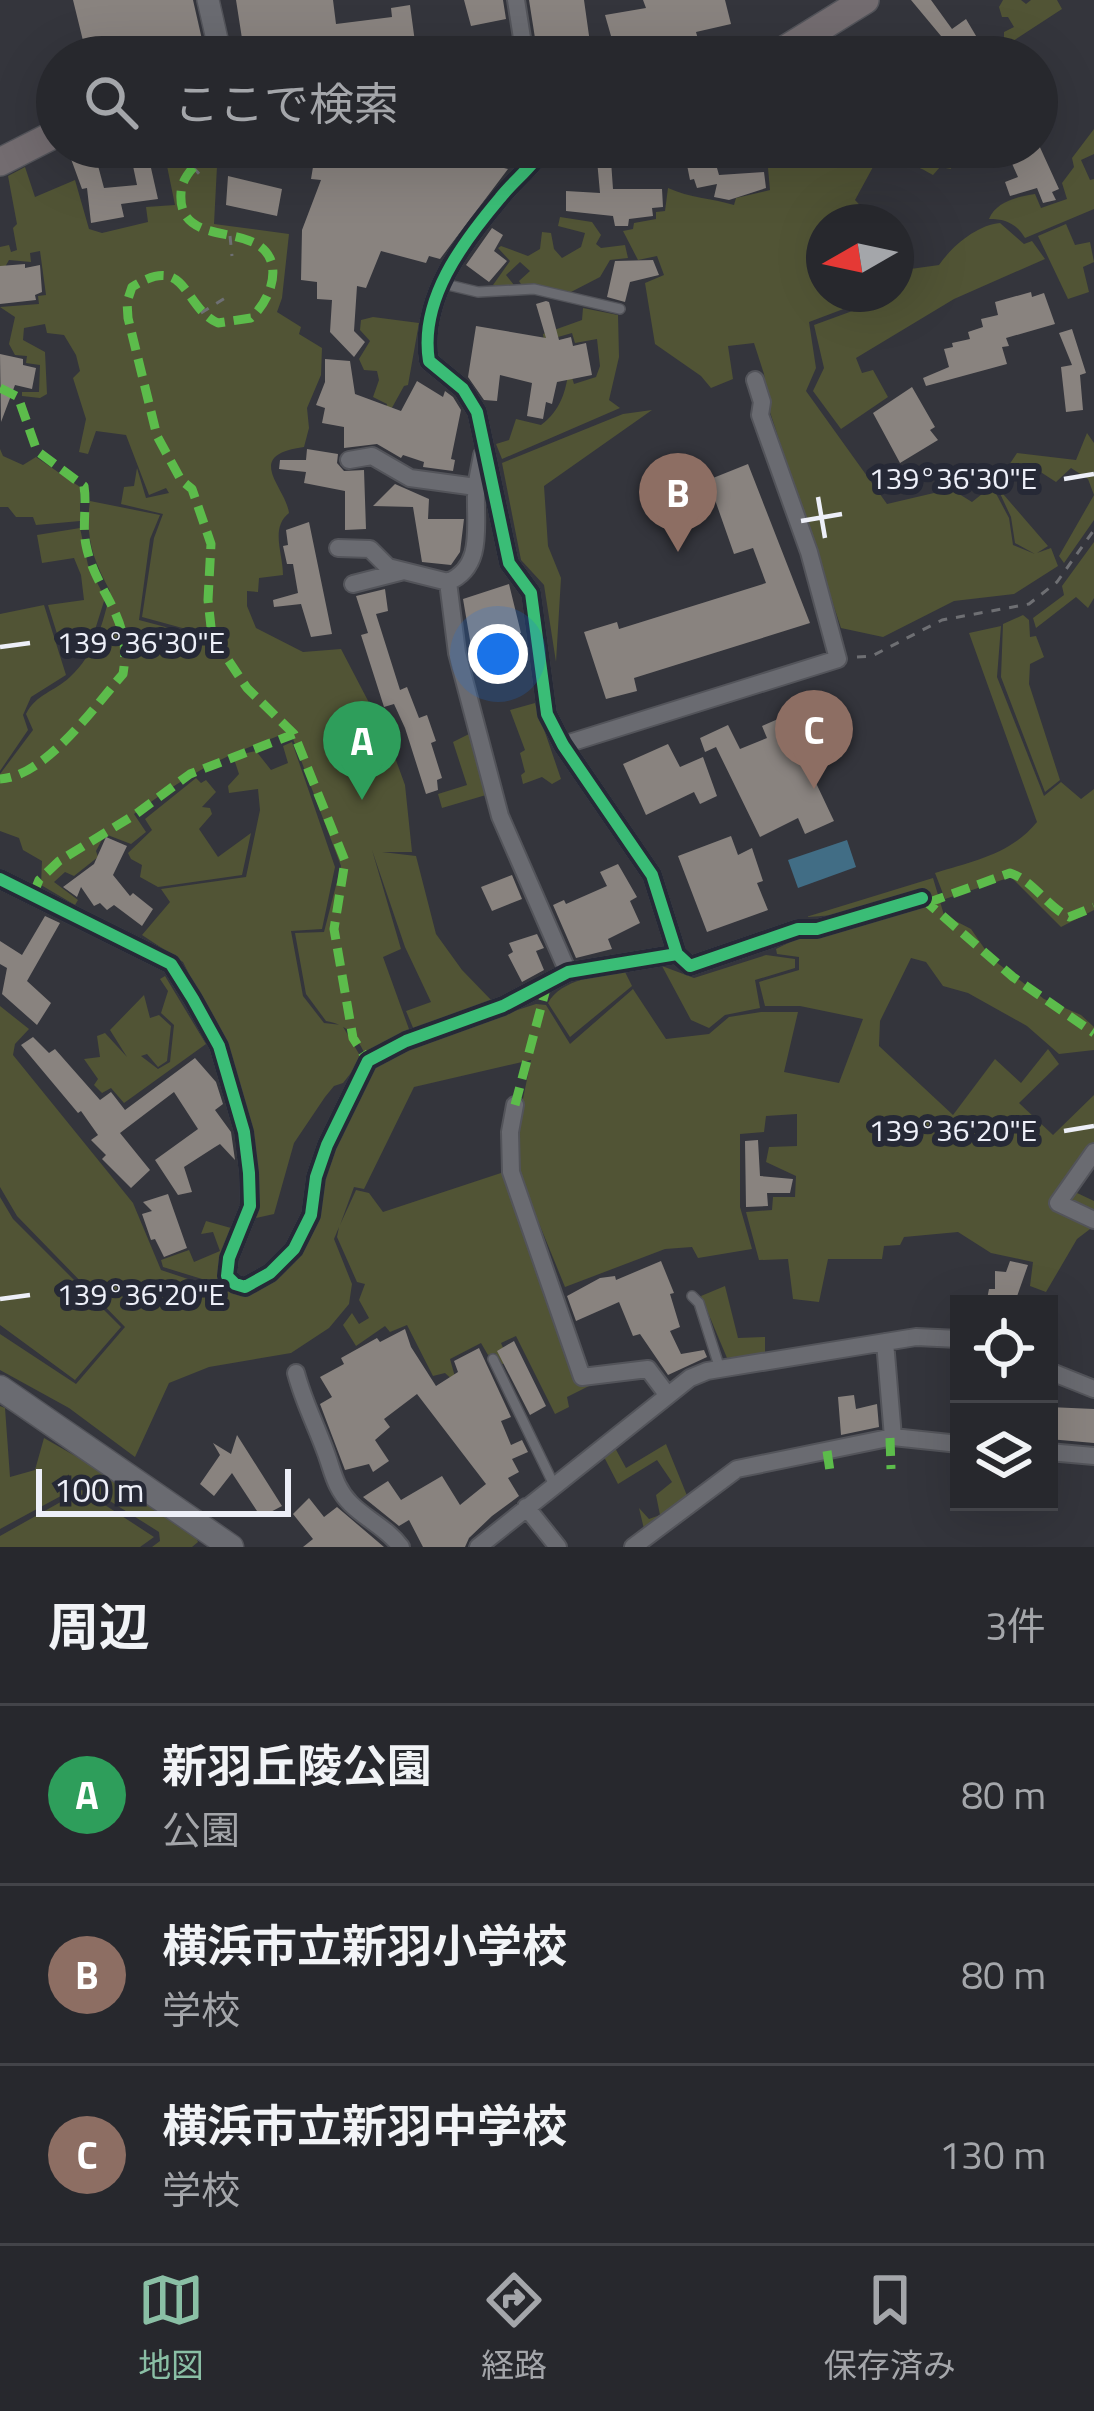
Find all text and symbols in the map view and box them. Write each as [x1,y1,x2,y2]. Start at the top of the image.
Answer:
search box [36,36,1058,168]
icon: search [78,69,144,135]
text: ここで検索 [174,69,399,137]
north arrow [806,204,914,312]
pin: B [639,453,717,552]
text: 139°36'30"E [869,455,1037,501]
text: 139°36'30"E [57,619,225,665]
your location [468,624,528,684]
pin: C [775,690,853,789]
pin: A [323,701,401,800]
text: 139°36'20"E [869,1107,1037,1153]
text: 139°36'20"E [57,1271,225,1317]
map controls [950,1295,1058,1511]
button: locate [950,1295,1058,1403]
button: layers [950,1403,1058,1511]
scale bar [36,1463,291,1516]
text: 100 m [54,1465,144,1515]
text: 周辺 [48,1587,150,1665]
text: 3件 [985,1596,1046,1655]
text: 新羽丘陵公園 [162,1731,432,1799]
text: A [75,1765,99,1824]
text: 80 m [961,1765,1046,1824]
text: 公園 [162,1800,240,1859]
text: 横浜市立新羽小学校 [162,1911,567,1979]
text: B [75,1945,99,2004]
text: 80 m [961,1945,1046,2004]
text: 学校 [162,1980,240,2039]
text: 横浜市立新羽中学校 [162,2091,567,2159]
text: C [76,2125,98,2184]
text: 130 m [939,2125,1046,2184]
text: 学校 [162,2160,240,2219]
tab: 地図 [138,2267,204,2390]
tab: 経路 [481,2267,547,2390]
tab: 保存済み [824,2267,956,2390]

